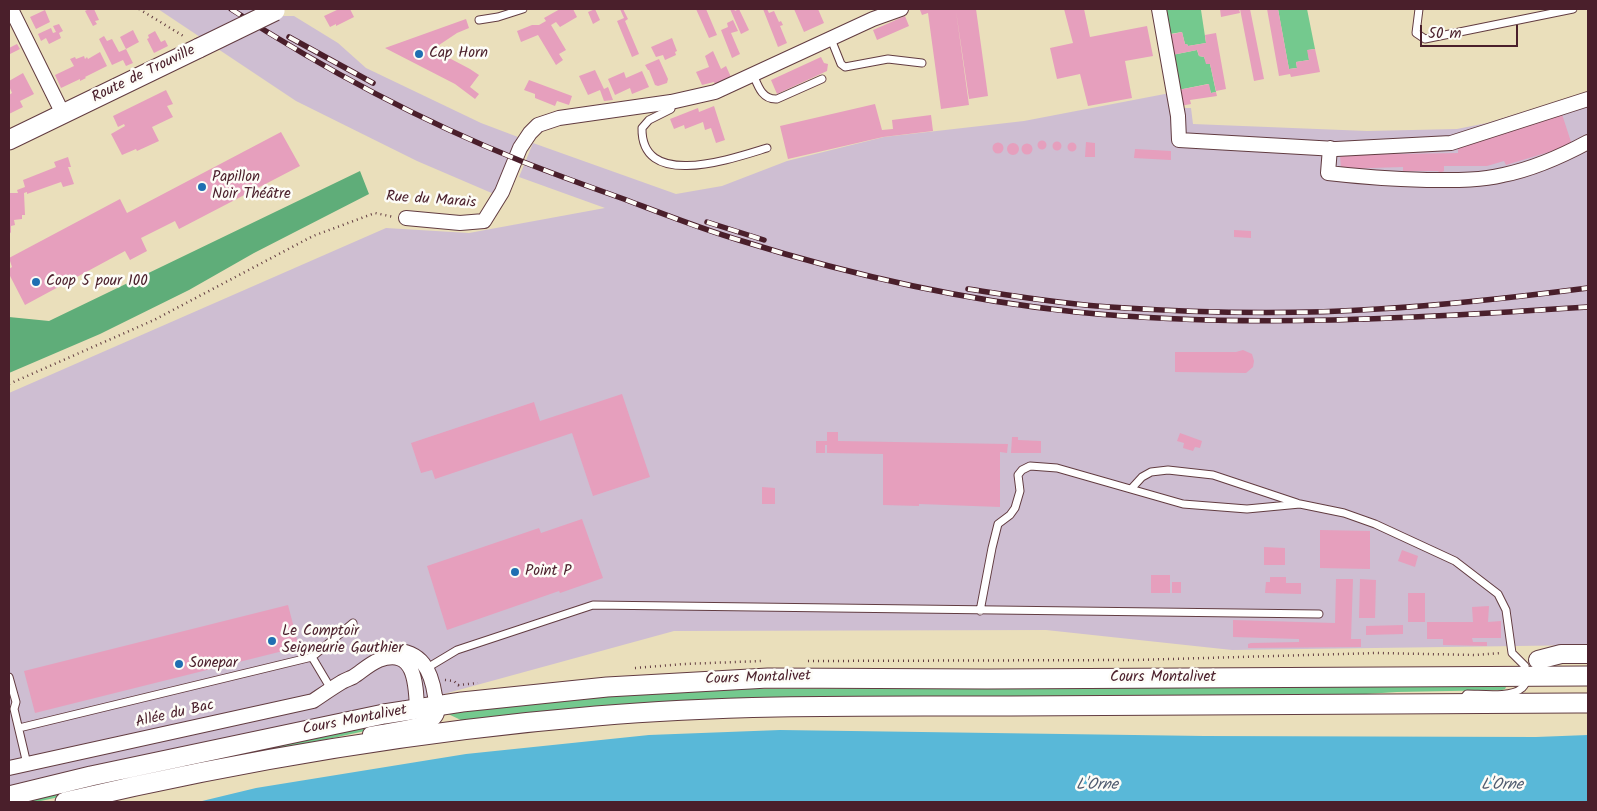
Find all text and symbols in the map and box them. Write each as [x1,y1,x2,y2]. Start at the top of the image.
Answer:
scale bar [1422,15,1520,47]
text: 50 m [1428,22,1462,46]
street label: Route de Trouville [89,42,199,108]
place label: Cap Horn [429,45,488,63]
marker: Cap Horn [413,48,425,60]
place label: Papillon Noir Théâtre [212,169,291,204]
marker: Papillon Noir Théâtre [196,181,208,193]
street label: Rue du Marais [385,189,477,213]
place label: Coop 5 pour 100 [46,273,148,291]
marker: Coop 5 pour 100 [30,276,42,288]
place label: Point P [525,563,571,581]
marker: Point P [509,566,521,578]
place label: Le Comptoir Seigneurie Gauthier [282,623,403,658]
marker: Le Comptoir Seigneurie Gauthier [266,635,278,647]
place label: Sonepar [189,655,238,673]
marker: Sonepar [173,658,185,670]
street label: Cours Montalivet [705,668,811,690]
street label: Cours Montalivet [1110,669,1216,687]
street label: Allée du Bac [134,697,216,733]
street label: Cours Montalivet [301,702,409,740]
water label: L'Orne [1076,776,1118,796]
water label: L'Orne [1481,776,1523,796]

